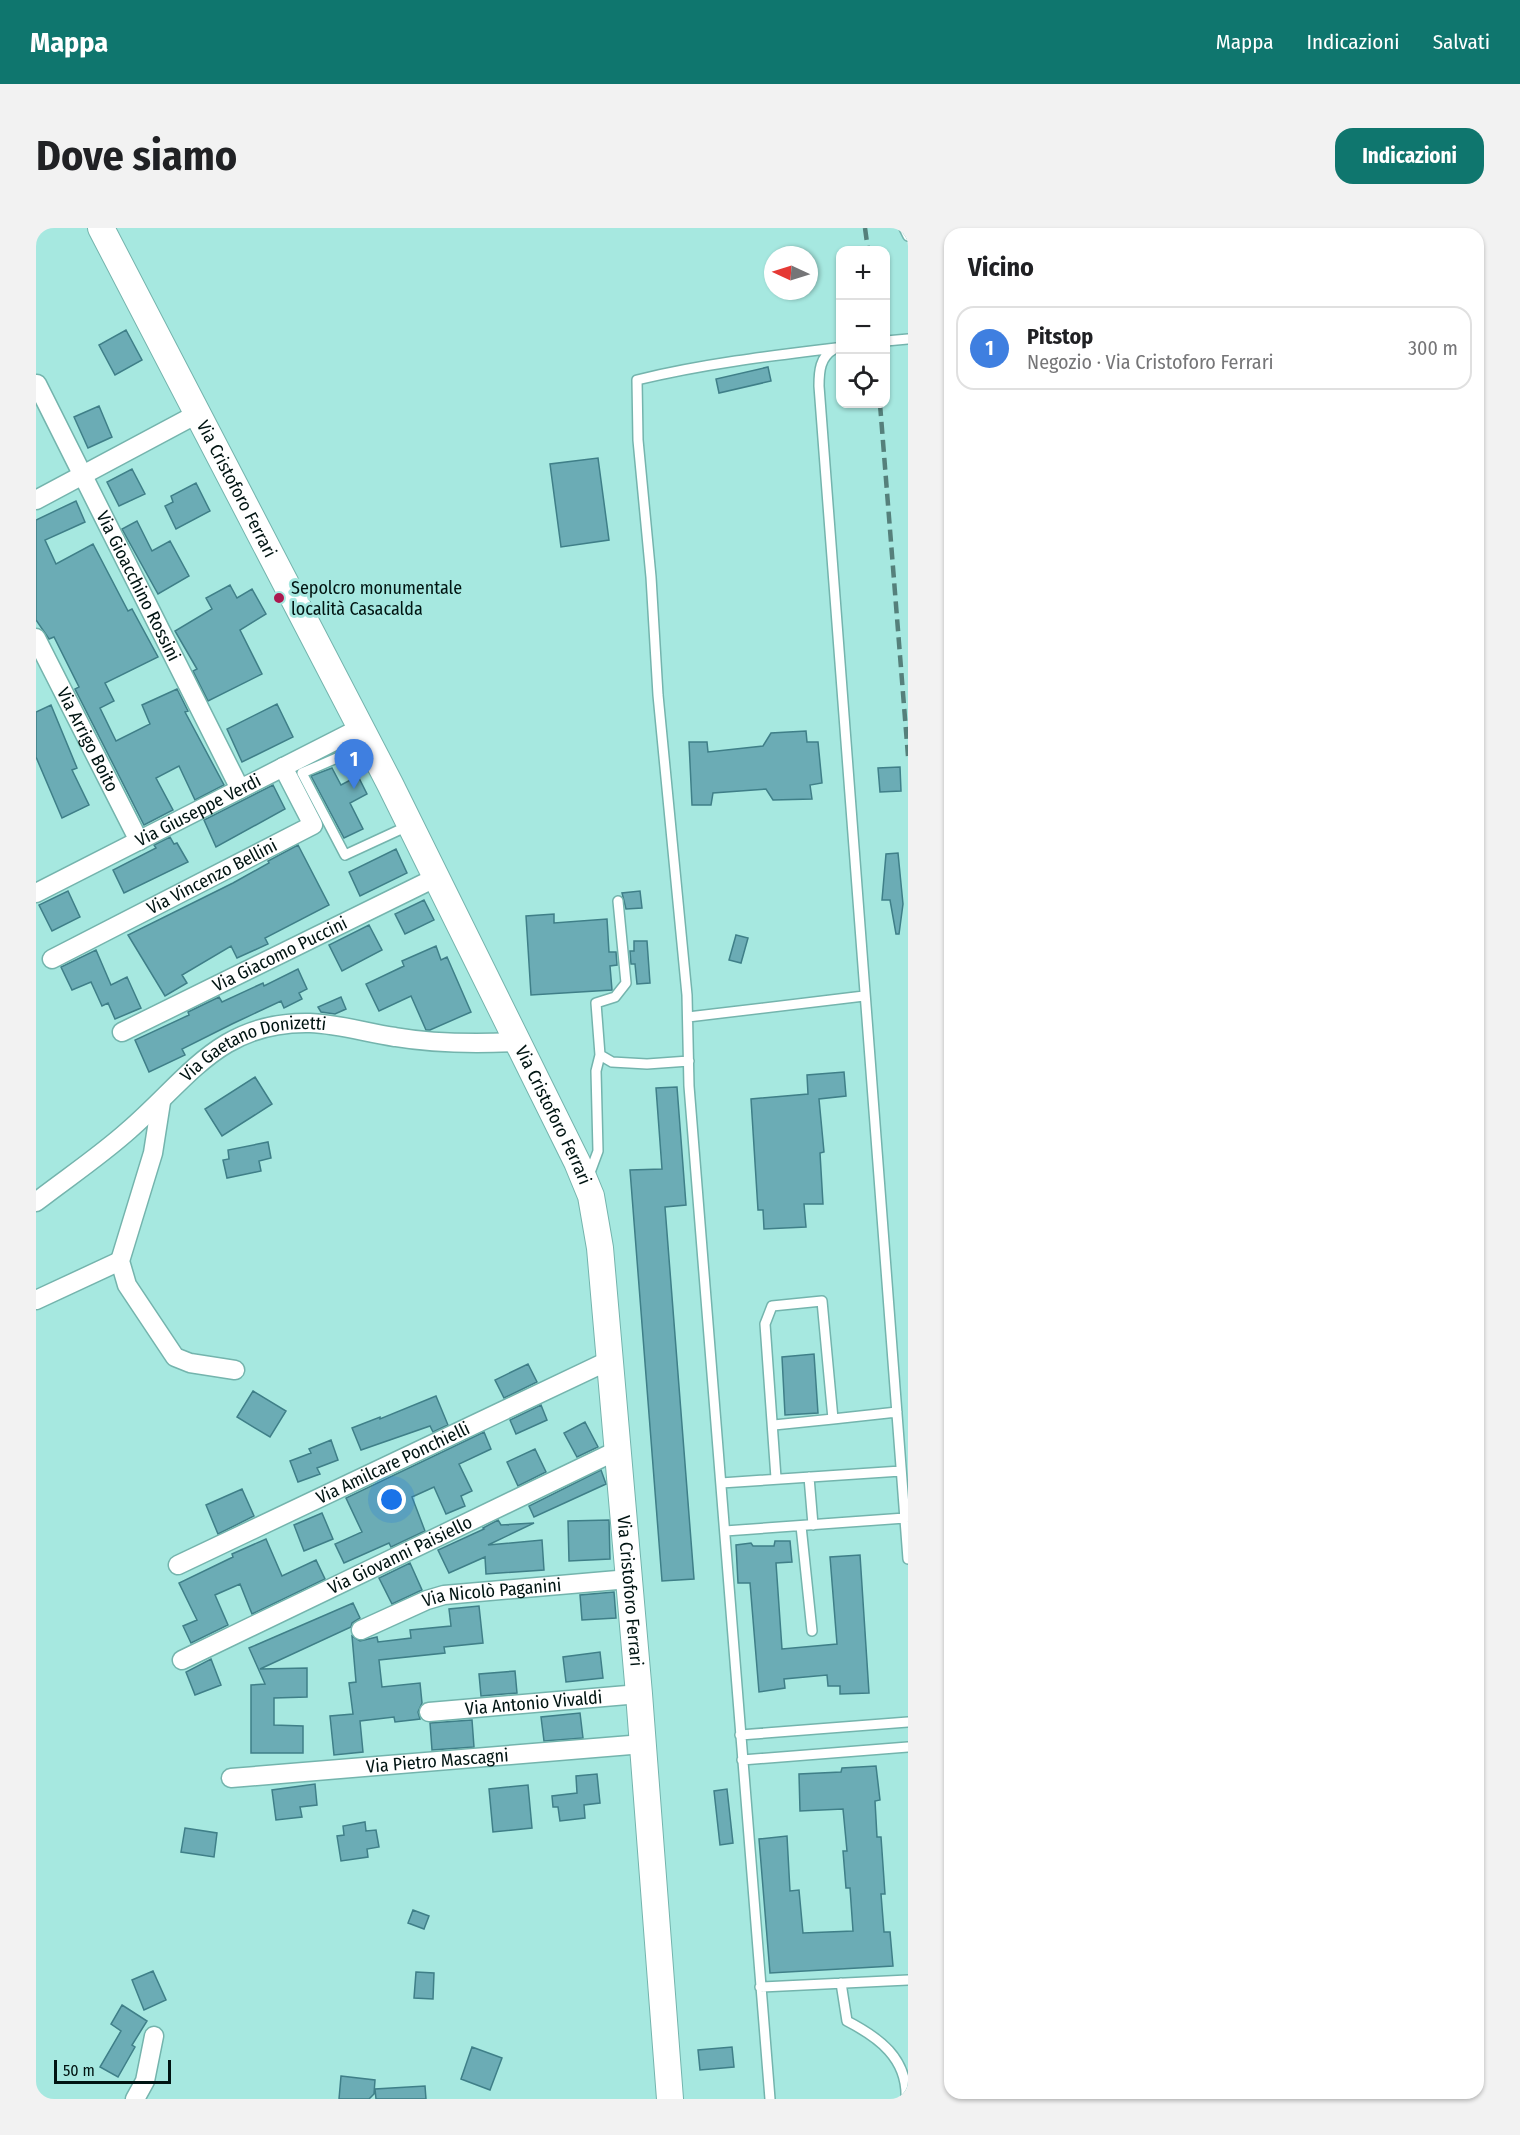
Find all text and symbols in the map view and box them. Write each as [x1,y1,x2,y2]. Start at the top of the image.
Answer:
text: Mappa [30,26,108,59]
text: Mappa [1216,29,1273,55]
text: Indicazioni [1306,29,1400,55]
text: Salvati [1433,29,1490,55]
button: Indicazioni [1335,128,1484,184]
text: Dove siamo [36,131,237,181]
north arrow [764,246,818,300]
map controls [836,246,890,408]
button: + [836,246,890,300]
text: Vicino [968,252,1034,283]
button: − [836,300,890,354]
text: Pitstop [1027,323,1093,350]
text: 1 [985,336,994,360]
text: 300 m [1408,336,1458,360]
text: Negozio · Via Cristoforo Ferrari [1027,350,1274,374]
button: locate [836,354,890,408]
street label: Via Cristoforo Ferrari [192,417,281,561]
street label: Via Gioacchino Rossini [91,507,185,665]
place label: Sepolcro monumentale località Casacalda [291,577,462,620]
marker: Sepolcro monumentale località Casacalda [272,591,286,605]
street label: Via Arrigo Boito [52,684,123,796]
pin: 1 [334,740,374,789]
street label: Via Giuseppe Verdi [132,769,264,851]
street label: Via Vincenzo Bellini [143,834,281,919]
street label: Via Giacomo Puccini [209,912,351,997]
street label: Via Gaetano Donizetti [176,1012,327,1086]
street label: Via Cristoforo Ferrari [510,1042,596,1188]
street label: Via Amilcare Ponchielli [313,1417,473,1509]
your location [377,1485,406,1514]
street label: Via Giovanni Paisiello [324,1511,476,1599]
street label: Via Cristoforo Ferrari [612,1514,648,1667]
street label: Via Nicolò Paganini [420,1574,562,1612]
street label: Via Antonio Vivaldi [464,1686,603,1720]
street label: Via Pietro Mascagni [365,1744,509,1778]
scale bar [54,2057,171,2084]
text: 50 m [63,2061,95,2080]

